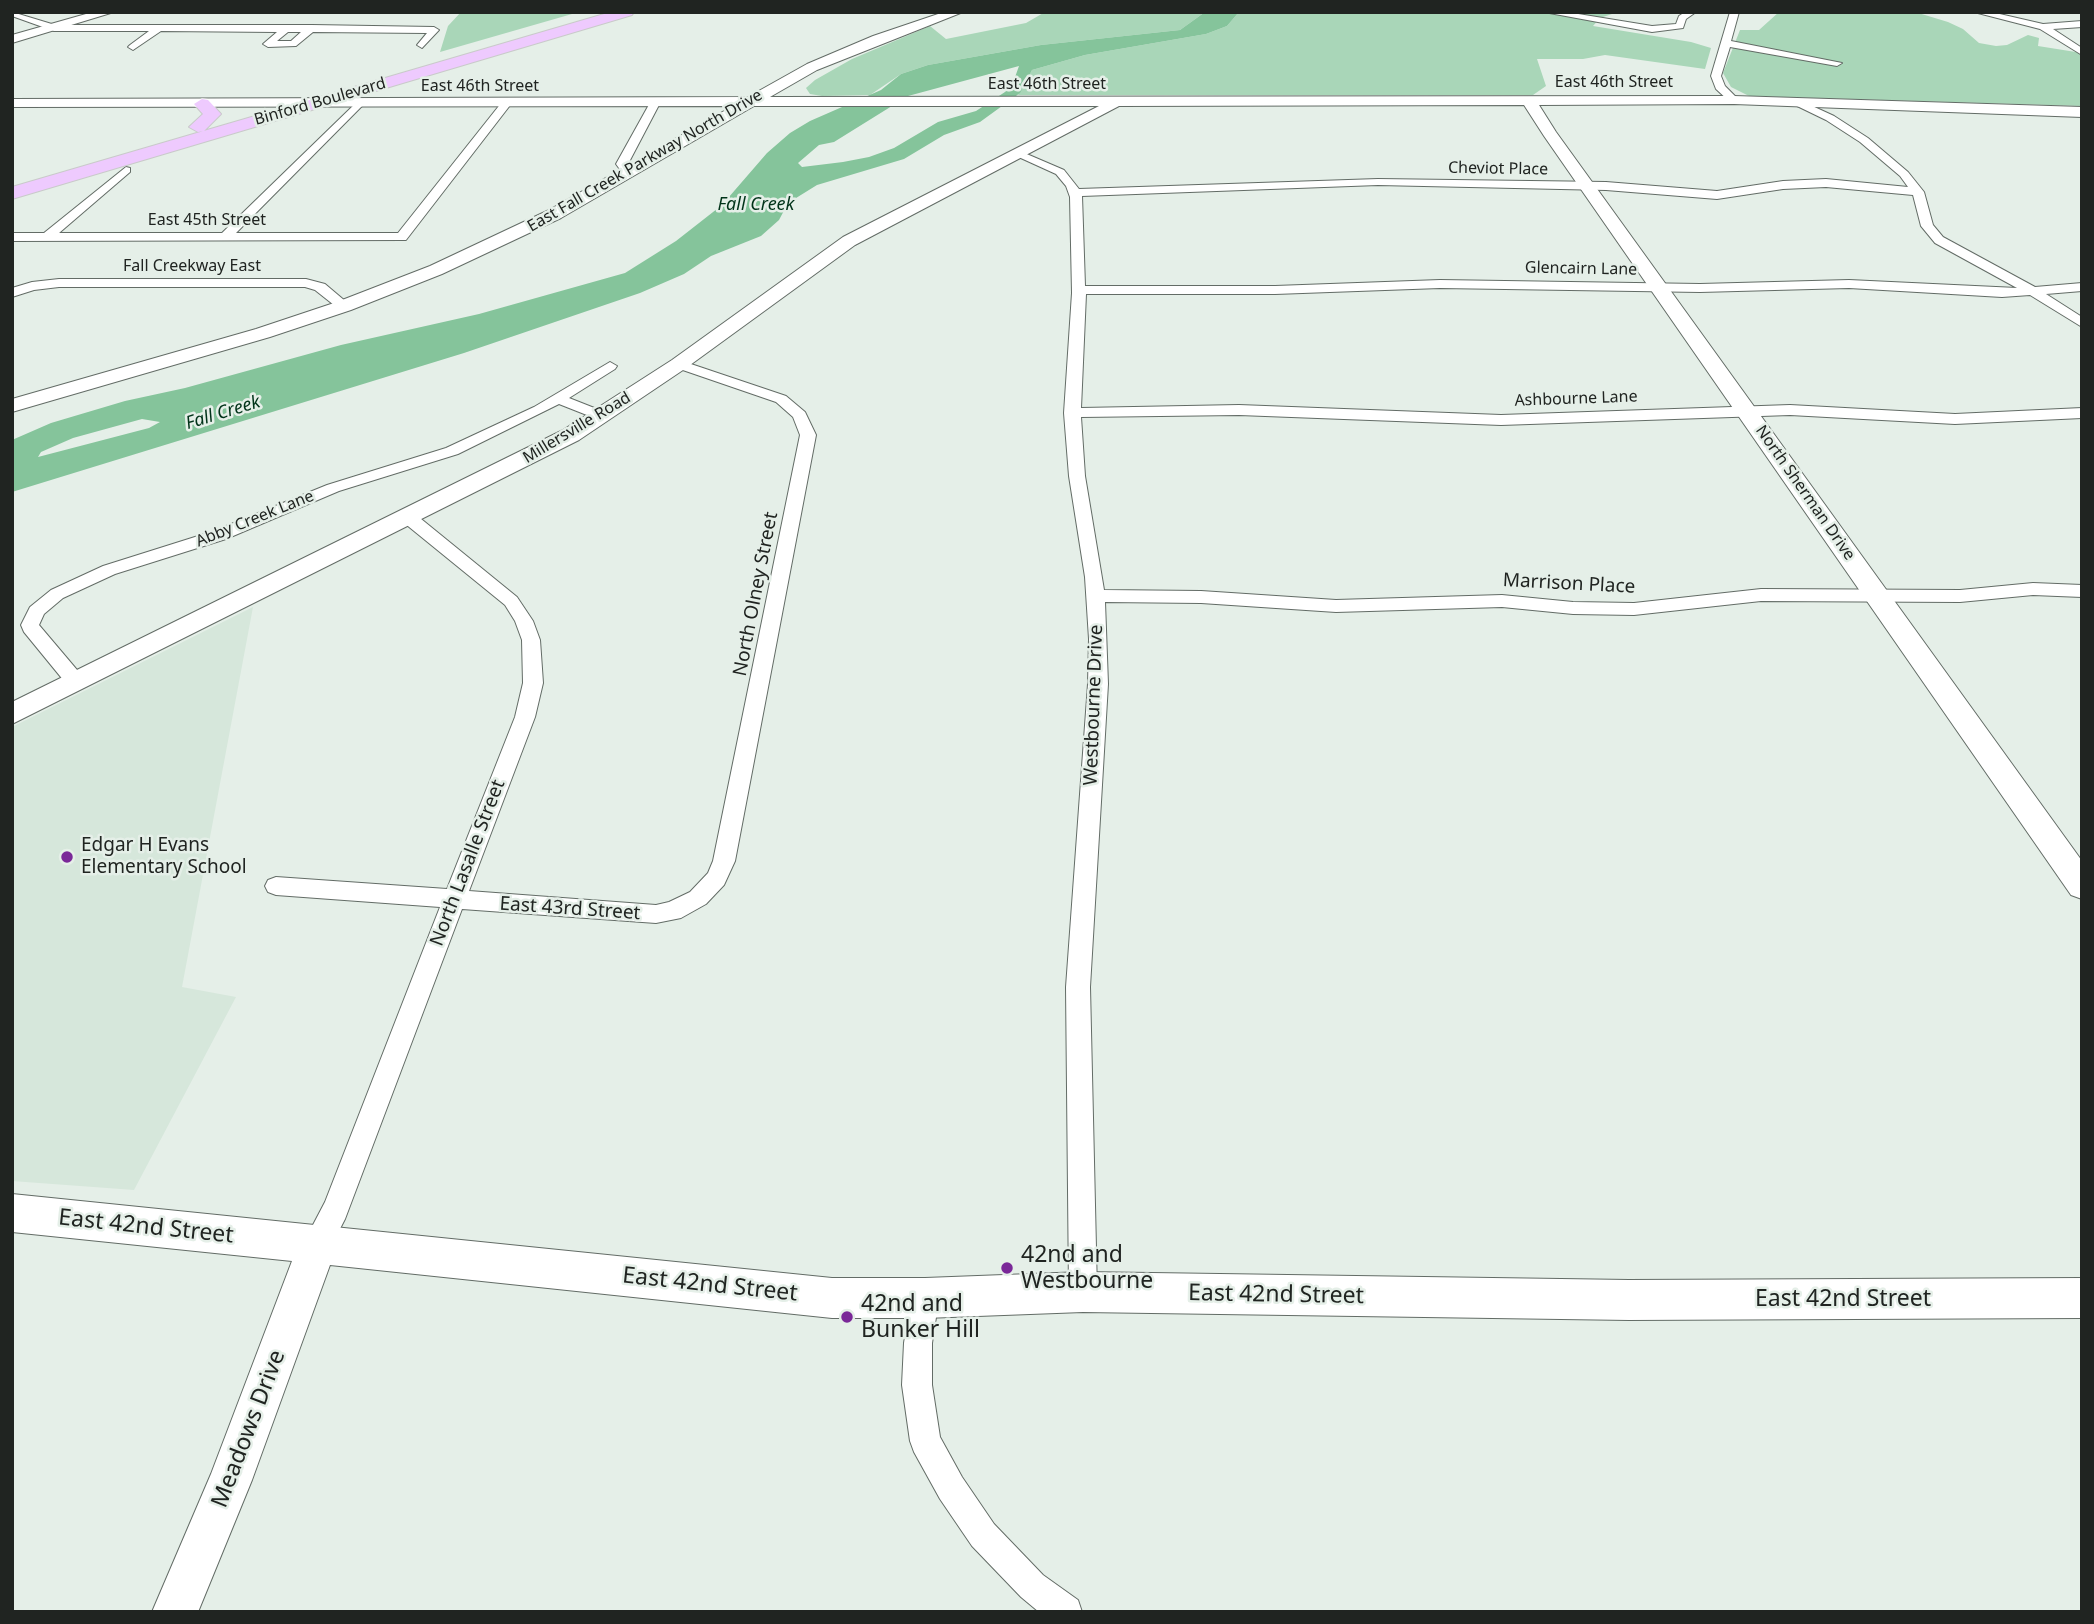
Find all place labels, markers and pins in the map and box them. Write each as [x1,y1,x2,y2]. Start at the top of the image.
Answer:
place label: Edgar H Evans Elementary School [81,835,247,879]
marker: Edgar H Evans Elementary School [59,849,75,865]
place label: 42nd and Westbourne [1021,1241,1153,1295]
marker: 42nd and Westbourne [999,1260,1015,1276]
place label: 42nd and Bunker Hill [861,1290,980,1344]
marker: 42nd and Bunker Hill [839,1309,855,1325]

